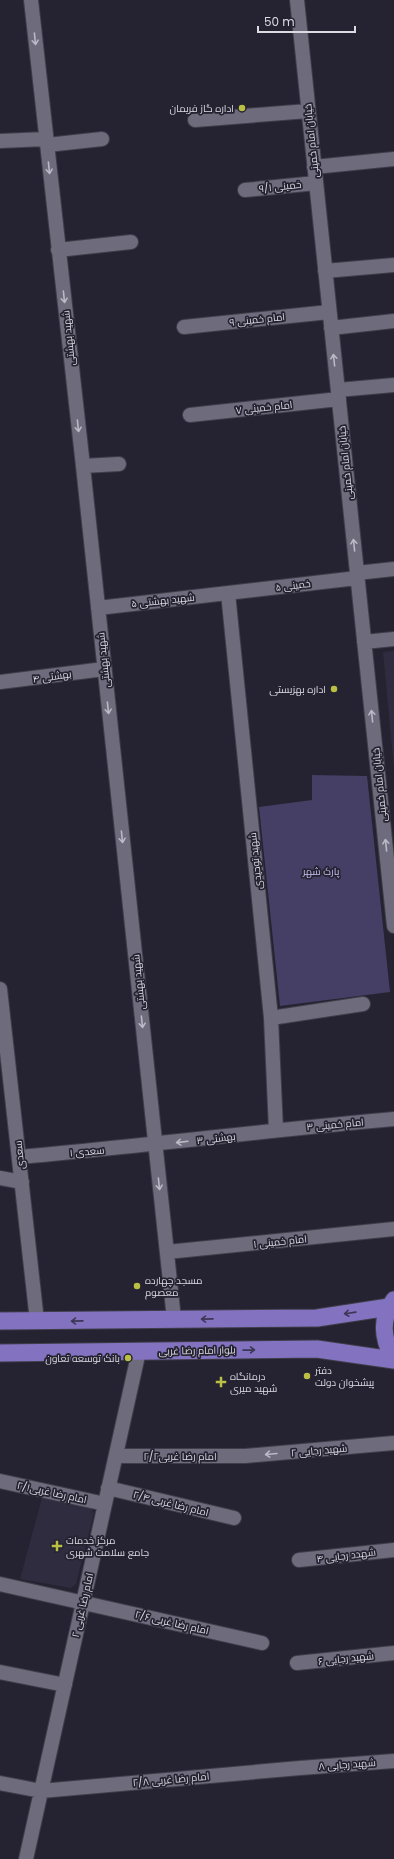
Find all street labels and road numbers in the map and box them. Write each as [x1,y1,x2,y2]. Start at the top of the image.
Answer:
street label: خیابان امام خمینی [300,103,323,179]
street label: خمینی ۹/۱ [258,177,302,196]
street label: امام خمینی ۹ [228,309,286,330]
street label: شهید بهشتی [58,310,79,366]
street label: امام خمینی ۷ [235,397,293,418]
street label: خیابان امام خمینی [334,425,357,501]
street label: خمینی ۵ [275,576,311,595]
street label: شهید بهشتی ۵ [131,590,195,611]
street label: شهید بهشتی [93,632,114,688]
street label: بهشتی ۴ [32,666,72,687]
street label: خیابان امام خمینی [368,747,391,823]
street label: شهید توحیدی [245,832,266,890]
street label: شهید بهشتی [128,954,149,1010]
street label: امام خمینی ۳ [306,1115,364,1134]
street label: بهشتی ۳ [196,1129,236,1148]
street label: سعدی [11,1140,28,1170]
street label: سعدی ۱ [69,1143,105,1160]
street label: امام خمینی ۱ [253,1231,308,1252]
street label: بلوار امام رضا غربی [158,1342,236,1359]
street label: شهید رجایی ۲ [290,1441,348,1460]
street label: امام رضا غربی۲/۲ [143,1449,217,1464]
street label: امام رضا غربی۲/۱ [16,1478,88,1507]
street label: امام رضا غربی ۲/۴ [132,1487,210,1520]
street label: شهدد رجایی ۴ [316,1544,377,1567]
street label: امام رضا غربی ۲ [68,1571,97,1639]
street label: امام رضا غربی ۲/۶ [133,1607,210,1638]
street label: شهید رجایی ۶ [317,1648,375,1669]
street label: شهید رجایی ۸ [318,1755,376,1774]
street label: امام رضا غربی ۲/۸ [132,1769,210,1790]

